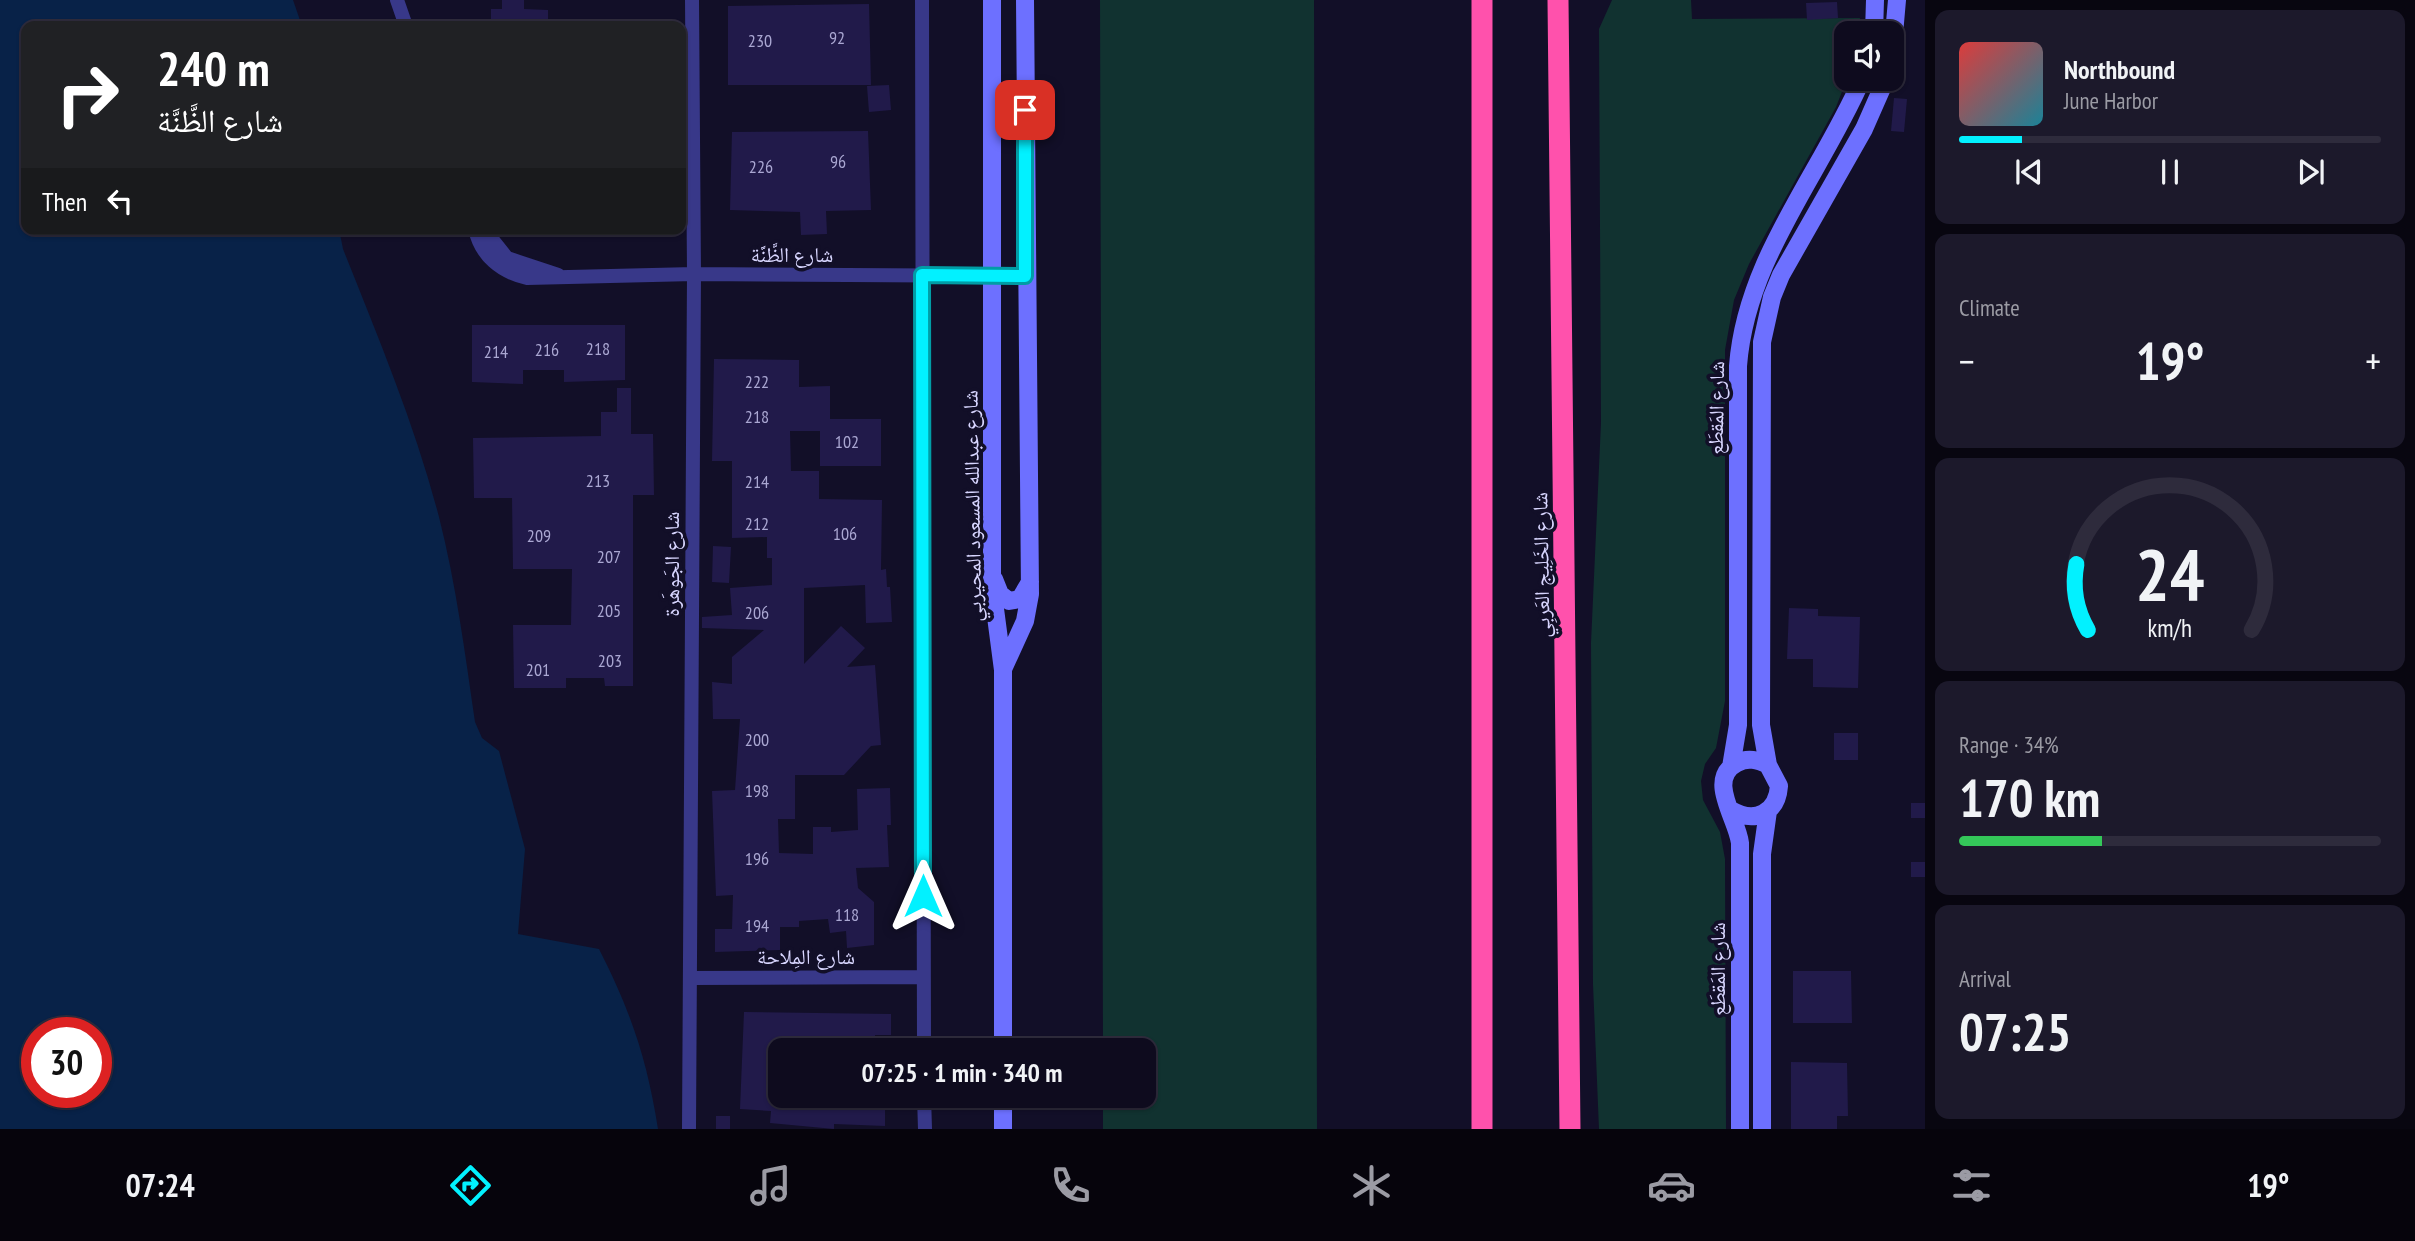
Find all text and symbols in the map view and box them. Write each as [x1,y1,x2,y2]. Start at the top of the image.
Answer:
map controls [1834,21,1904,91]
button: sound [1834,21,1904,91]
house number: 92 [829,26,845,49]
house number: 230 [748,29,772,52]
text: 240 m [157,36,270,100]
icon: right [42,49,133,140]
text: Northbound [2064,53,2175,86]
pin [995,80,1055,140]
text: June Harbor [2064,86,2158,115]
icon: arrive [1006,91,1044,129]
text: شارع الظَّنَّة [157,99,283,141]
house number: 96 [830,150,846,173]
icon: previous [2010,153,2048,191]
icon: pause [2151,153,2189,191]
icon: next [2292,153,2330,191]
house number: 226 [749,155,773,178]
icon: left [101,182,139,220]
text: Then [42,185,87,218]
street label: شارع الظَّنَّة [751,241,833,268]
text: Climate [1959,293,2020,322]
text: 19° [2136,327,2204,394]
text: − [1959,336,1975,385]
text: + [2365,336,2381,385]
house number: 218 [586,337,610,360]
house number: 216 [535,338,559,361]
house number: 214 [484,340,508,363]
street label: شارع المَقطَع [1702,361,1730,455]
house number: 222 [745,370,769,393]
street label: شارع عبدالله المسعود المحيربي [956,390,991,622]
house number: 218 [745,405,769,428]
house number: 102 [835,430,859,453]
house number: 213 [586,469,610,492]
house number: 214 [745,470,769,493]
street label: شارع الخَلِيج العَربِي [1526,492,1559,638]
street label: شارع الجَوهَرة [658,511,685,617]
house number: 212 [745,512,769,535]
house number: 106 [833,522,857,545]
house number: 209 [527,524,551,547]
text: 24 [2135,527,2205,621]
house number: 207 [597,545,621,568]
house number: 205 [597,599,621,622]
house number: 206 [745,601,769,624]
text: km/h [2148,612,2192,644]
house number: 203 [598,649,622,672]
house number: 201 [526,658,550,681]
house number: 200 [745,728,769,751]
text: Range · 34% [1959,730,2059,759]
text: 170 km [1959,764,2100,831]
house number: 198 [745,779,769,802]
house number: 196 [745,847,769,870]
position arrow [886,859,960,933]
house number: 118 [835,903,859,926]
house number: 194 [745,914,769,937]
street label: شارع المَقطَع [1704,922,1731,1016]
street label: شارع المِلاحة [757,943,855,970]
text: Arrival [1959,964,2011,993]
text: 07:25 [1959,998,2071,1065]
speed limit sign: 30 [21,1017,112,1108]
text: 07:25 · 1 min · 340 m [862,1056,1062,1089]
icon: directions [446,1161,495,1210]
icon: music [746,1161,795,1210]
icon: phone [1046,1161,1095,1210]
icon: climate [1347,1161,1396,1210]
icon: car [1647,1161,1696,1210]
icon: filters [1947,1161,1996,1210]
text: 07:24 [126,1164,195,1206]
text: 19° [2247,1164,2289,1206]

